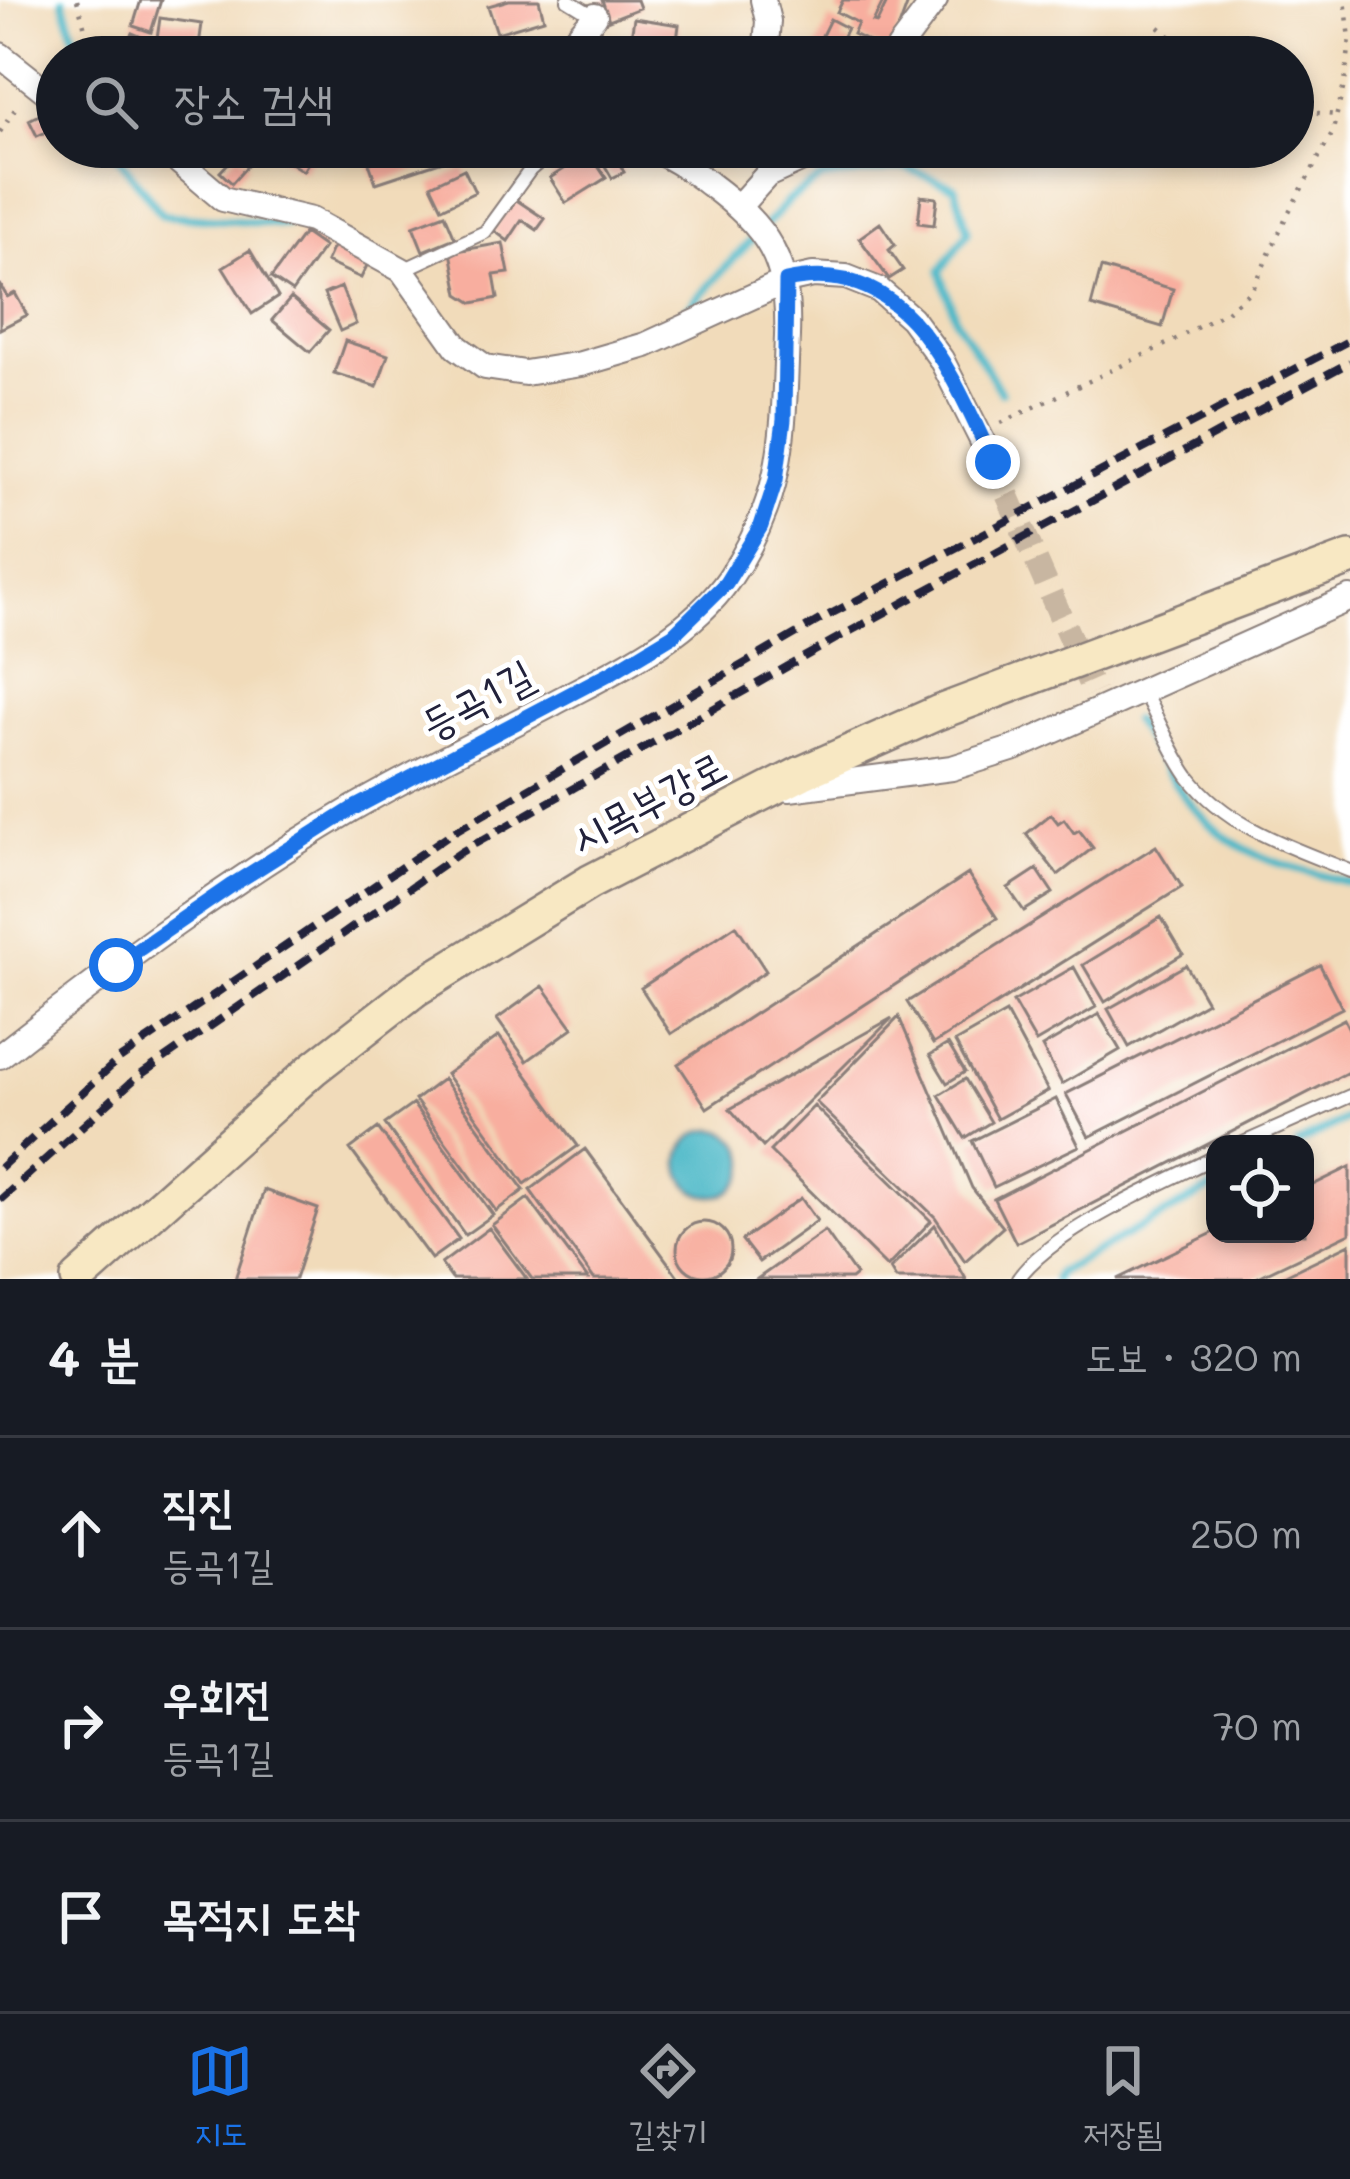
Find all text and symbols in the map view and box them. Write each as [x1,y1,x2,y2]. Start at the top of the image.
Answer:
search box [36,36,1314,168]
icon: search [78,69,144,135]
text: 장소 검색 [174,71,333,129]
route end [966,435,1020,489]
street label: 등곡1길 [410,645,542,750]
street label: 시목부강로 [560,737,735,865]
route start [89,938,143,992]
map controls [1206,1135,1314,1243]
button: locate [1206,1135,1314,1243]
text: 4 분 [48,1322,140,1389]
text: 도보 · 320 m [1085,1330,1302,1381]
text: 직진 [162,1475,234,1533]
icon: ahead [48,1500,114,1566]
text: 250 m [1190,1507,1302,1558]
text: 등곡1길 [162,1537,274,1588]
text: 우회전 [162,1667,271,1725]
icon: right [48,1692,114,1758]
text: 70 m [1213,1699,1302,1750]
text: 등곡1길 [162,1729,274,1780]
icon: arrive [48,1884,114,1950]
text: 목적지 도착 [162,1886,359,1944]
tab: 지도 [187,2038,253,2156]
tab: 길찾기 [628,2038,708,2156]
tab: 저장됨 [1083,2038,1163,2156]

